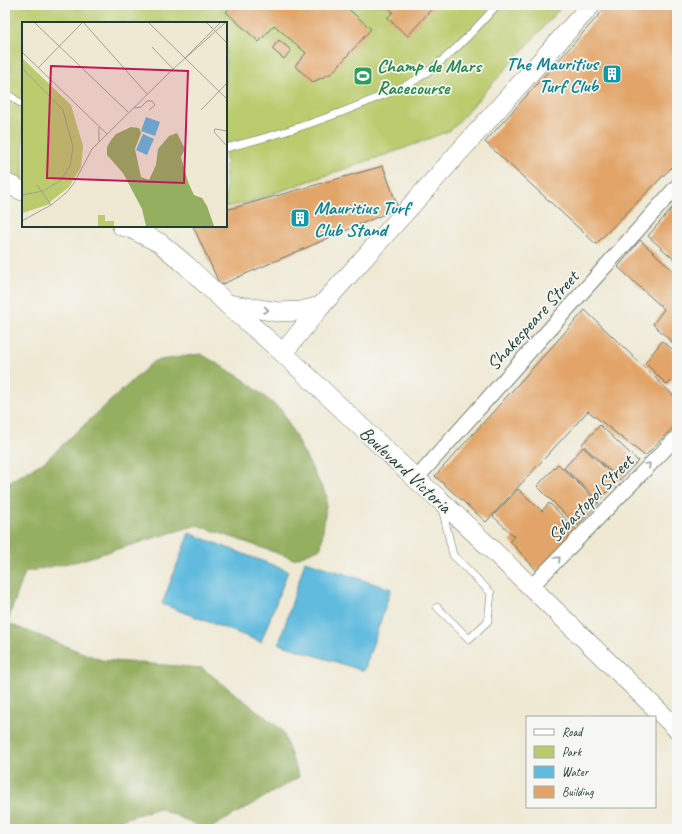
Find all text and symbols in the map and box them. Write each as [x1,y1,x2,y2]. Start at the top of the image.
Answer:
inset map [22,22,227,227]
place label: The Mauritius Turf Club [506,52,600,98]
place label: Champ de Mars Racecourse [377,54,483,100]
building icon: The Mauritius Turf Club [601,63,623,85]
sports icon: Champ de Mars Racecourse [352,65,374,87]
place label: Mauritius Turf Club Stand [314,196,413,242]
building icon: Mauritius Turf Club Stand [289,207,311,229]
street label: Shakespeare Street [481,264,585,376]
one-way arrow [263,305,269,314]
street label: Boulevard Victoria [354,421,457,519]
street label: Sebastopol Street [543,448,640,548]
one-way arrow [644,462,651,470]
one-way arrow [553,556,561,564]
legend [526,716,656,808]
text: Road [562,724,584,740]
text: Park [562,744,583,760]
text: Water [562,764,590,780]
text: Building [562,784,594,800]

